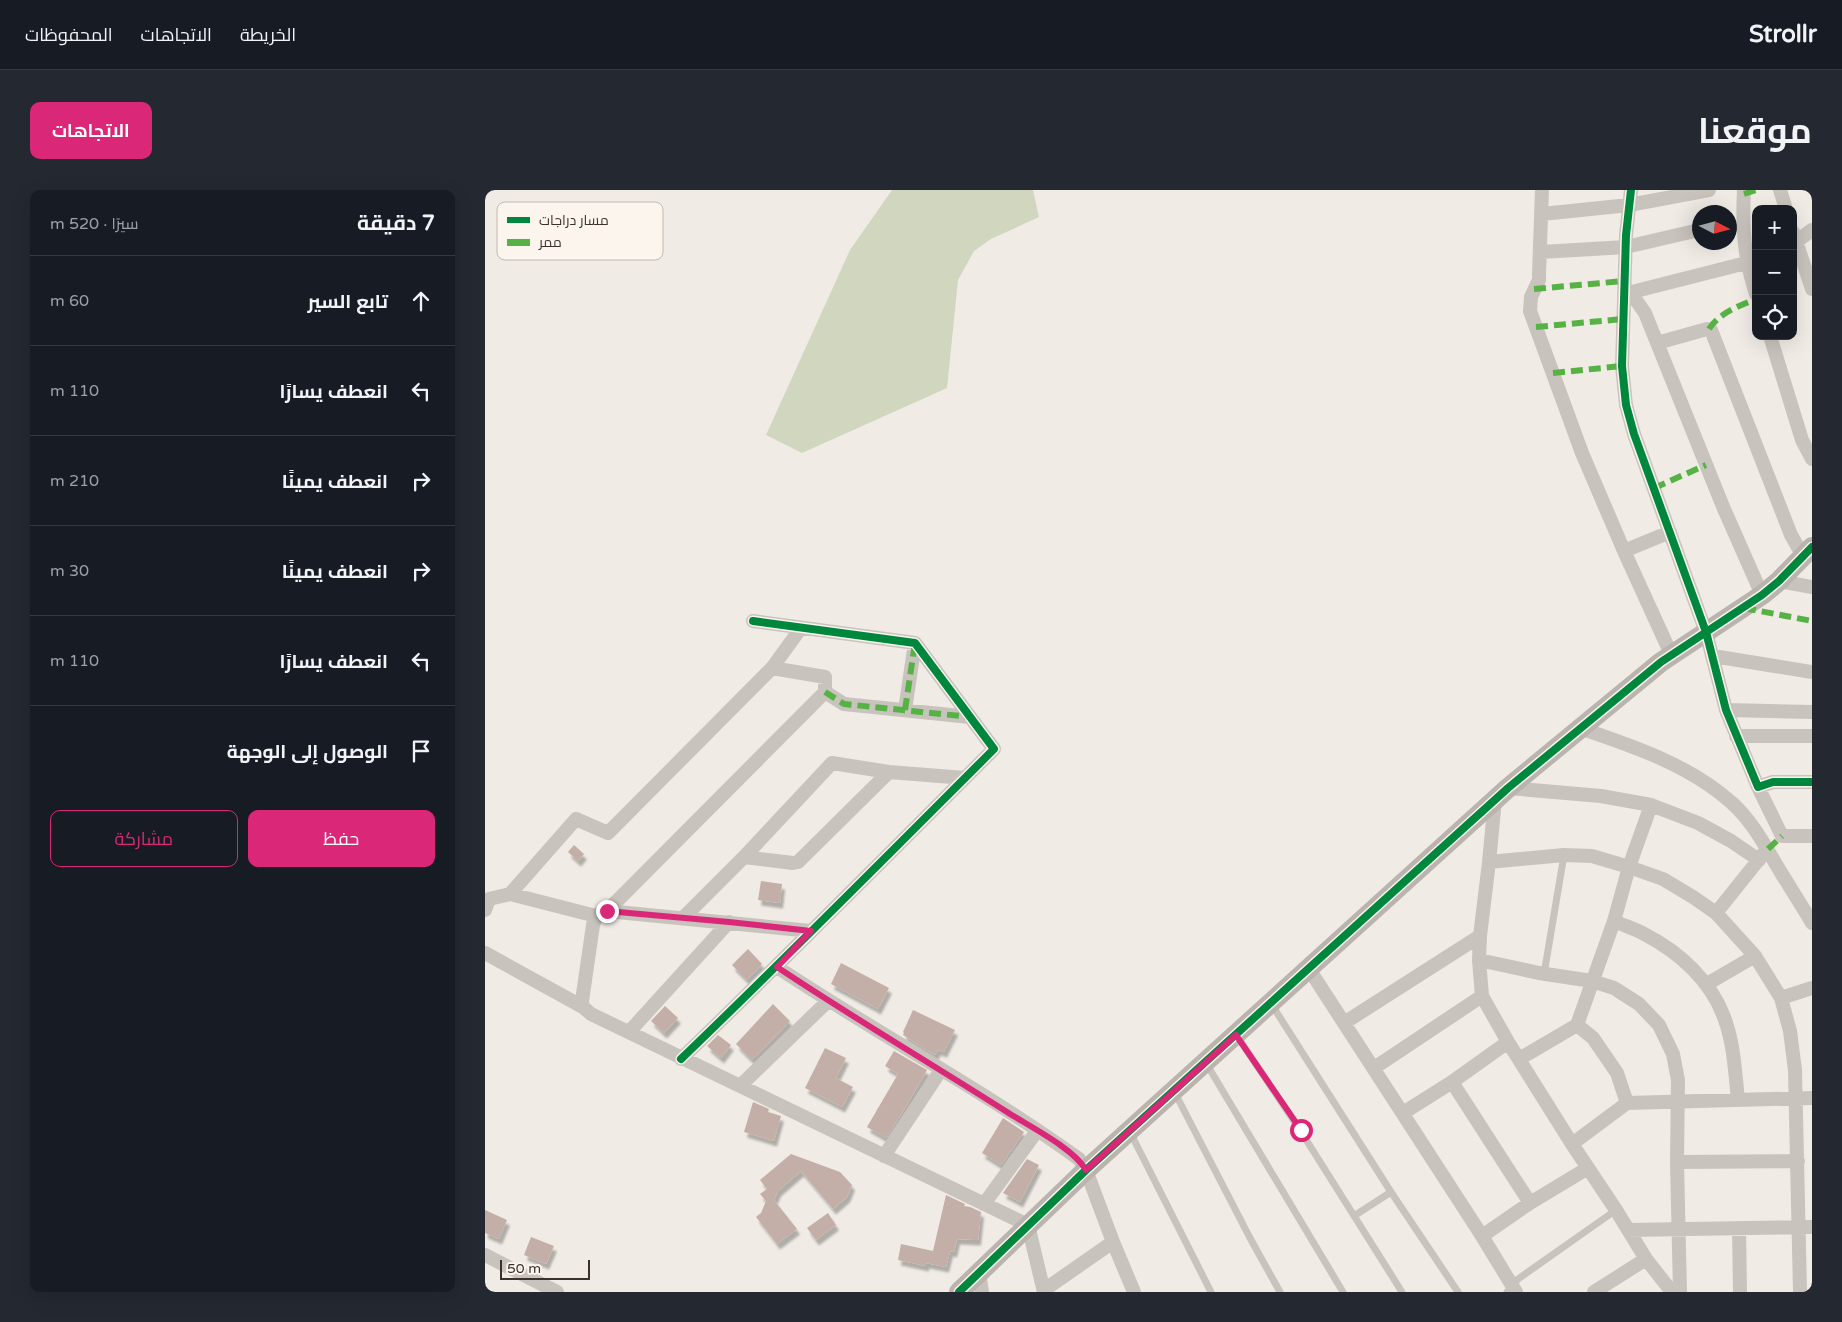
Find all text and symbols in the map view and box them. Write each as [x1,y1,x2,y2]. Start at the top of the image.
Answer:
text: Strollr [1749,20,1817,49]
text: المحفوظات [25,24,113,46]
text: الاتجاهات [141,24,212,46]
text: الخريطة [240,24,296,46]
button: الاتجاهات [30,102,152,159]
text: موقعنا [1698,111,1812,153]
legend [497,202,663,260]
north arrow [1692,205,1737,250]
map controls [1752,205,1797,340]
button: + [1752,205,1797,250]
text: 7 دقيقة [357,211,435,236]
text: مسار دراجات [539,212,609,229]
text: سيرًا · 520 m [50,214,139,234]
text: ممر [538,234,562,251]
button: − [1752,250,1797,295]
icon: ahead [407,287,435,315]
text: 60 m [50,291,89,311]
text: تابع السير [308,291,388,313]
button: locate [1752,295,1797,340]
icon: left [407,377,435,405]
text: 110 m [50,381,99,401]
text: انعطف يسارًا [279,381,388,403]
icon: right [407,467,435,495]
text: 210 m [50,471,99,491]
text: انعطف يمينًا [282,471,388,493]
icon: right [407,557,435,585]
text: 30 m [50,561,89,581]
text: انعطف يمينًا [282,561,388,583]
icon: left [407,647,435,675]
text: 110 m [50,651,99,671]
text: انعطف يسارًا [279,651,388,673]
icon: arrive [407,737,435,765]
text: الوصول إلى الوجهة [227,741,388,763]
button: مشاركة [50,810,238,867]
button: حفظ [248,810,435,867]
route end [596,900,619,923]
route start [1290,1119,1313,1142]
scale bar [500,1257,590,1280]
text: 50 m [507,1260,541,1277]

